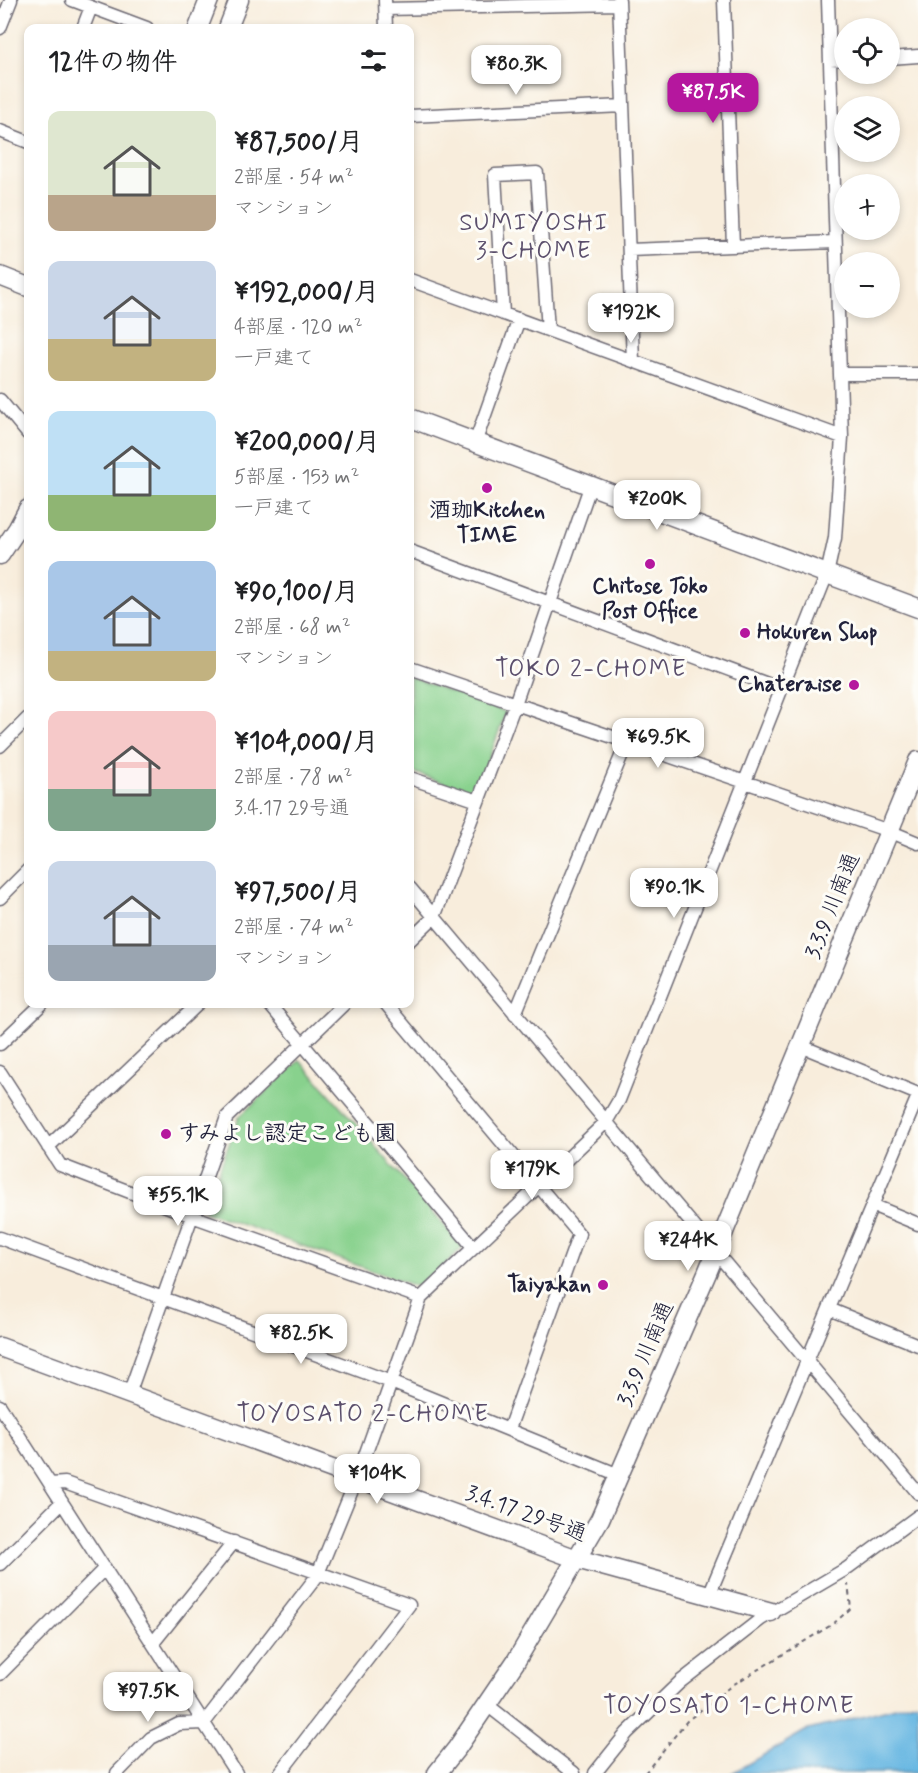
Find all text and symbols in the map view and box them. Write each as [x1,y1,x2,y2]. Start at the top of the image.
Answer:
map controls [834,18,900,318]
button: locate [834,18,900,84]
icon: filters [357,44,390,77]
pin: ¥80.3K [467,45,565,96]
text: 12件の物件 [48,46,177,80]
text: ¥80.3K [485,51,547,78]
pin: ¥87.5K [664,73,762,124]
text: ¥87.5K [681,79,745,106]
button: layers [834,96,900,162]
text: ¥87,500/月 [234,126,364,160]
icon: home [96,135,168,207]
text: 2部屋 · 54 m² [234,164,354,191]
button: + [834,174,900,240]
text: マンション [234,195,333,222]
district label: SUMIYOSHI 3-CHOME [459,208,609,267]
button: − [834,252,900,318]
text: ¥192,000/月 [234,276,380,310]
icon: home [96,285,168,357]
pin: ¥192K [589,293,673,344]
text: ¥192K [602,299,660,326]
text: 4部屋 · 120 m² [234,314,363,341]
text: 一戸建て [234,345,314,372]
text: ¥200,000/月 [234,426,380,460]
icon: home [96,435,168,507]
text: 5部屋 · 153 m² [234,464,359,491]
pin: ¥200K [615,480,699,531]
marker: 酒珈Kitchen TIME [480,481,494,495]
text: ¥200K [628,486,686,513]
text: 一戸建て [234,495,314,522]
place label: 酒珈Kitchen TIME [429,497,545,550]
marker: Chitose Toko Post Office [643,557,657,571]
place label: Chitose Toko Post Office [592,573,708,626]
text: ¥90,100/月 [234,576,359,610]
icon: home [96,585,168,657]
text: 2部屋 · 68 m² [234,614,351,641]
place label: Hokuren Shop [757,619,878,647]
marker: Hokuren Shop [738,626,752,640]
text: マンション [234,645,333,672]
district label: TOKO 2-CHOME [495,654,687,685]
place label: Chateraise [738,671,842,699]
marker: Chateraise [847,678,861,692]
pin: ¥69.5K [609,718,707,769]
text: ¥69.5K [626,724,690,751]
text: ¥104,000/月 [234,726,379,760]
icon: home [96,735,168,807]
text: 2部屋 · 78 m² [234,764,352,791]
text: 3.4.17 29号通 [234,795,349,822]
street label: 3.3.9 川南通 [799,849,867,963]
pin: ¥90.1K [625,868,723,919]
text: ¥90.1K [644,874,704,901]
text: ¥97,500/月 [234,876,362,910]
icon: home [96,885,168,957]
text: 2部屋 · 74 m² [234,914,354,941]
text: マンション [234,945,333,972]
place label: すみよし認定こども園 [178,1120,396,1148]
marker: すみよし認定こども園 [159,1127,173,1141]
pin: ¥179K [490,1150,574,1201]
text: ¥179K [504,1156,560,1183]
pin: ¥55.1K [129,1176,227,1227]
text: ¥55.1K [147,1182,209,1209]
pin: ¥244K [646,1221,730,1272]
text: ¥244K [658,1227,718,1254]
place label: Taiyakan [507,1271,591,1299]
marker: Taiyakan [596,1278,610,1292]
street label: 3.3.9 川南通 [611,1297,681,1411]
pin: ¥82.5K [252,1314,350,1365]
text: ¥82.5K [269,1320,333,1347]
district label: TOYOSATO 2-CHOME [237,1399,489,1430]
pin: ¥104K [335,1454,419,1505]
text: ¥104K [348,1460,406,1487]
street label: 3.4.17 29号通 [462,1479,590,1549]
pin: ¥97.5K [99,1672,197,1723]
text: ¥97.5K [117,1678,179,1705]
district label: TOYOSATO 1-CHOME [603,1691,855,1722]

